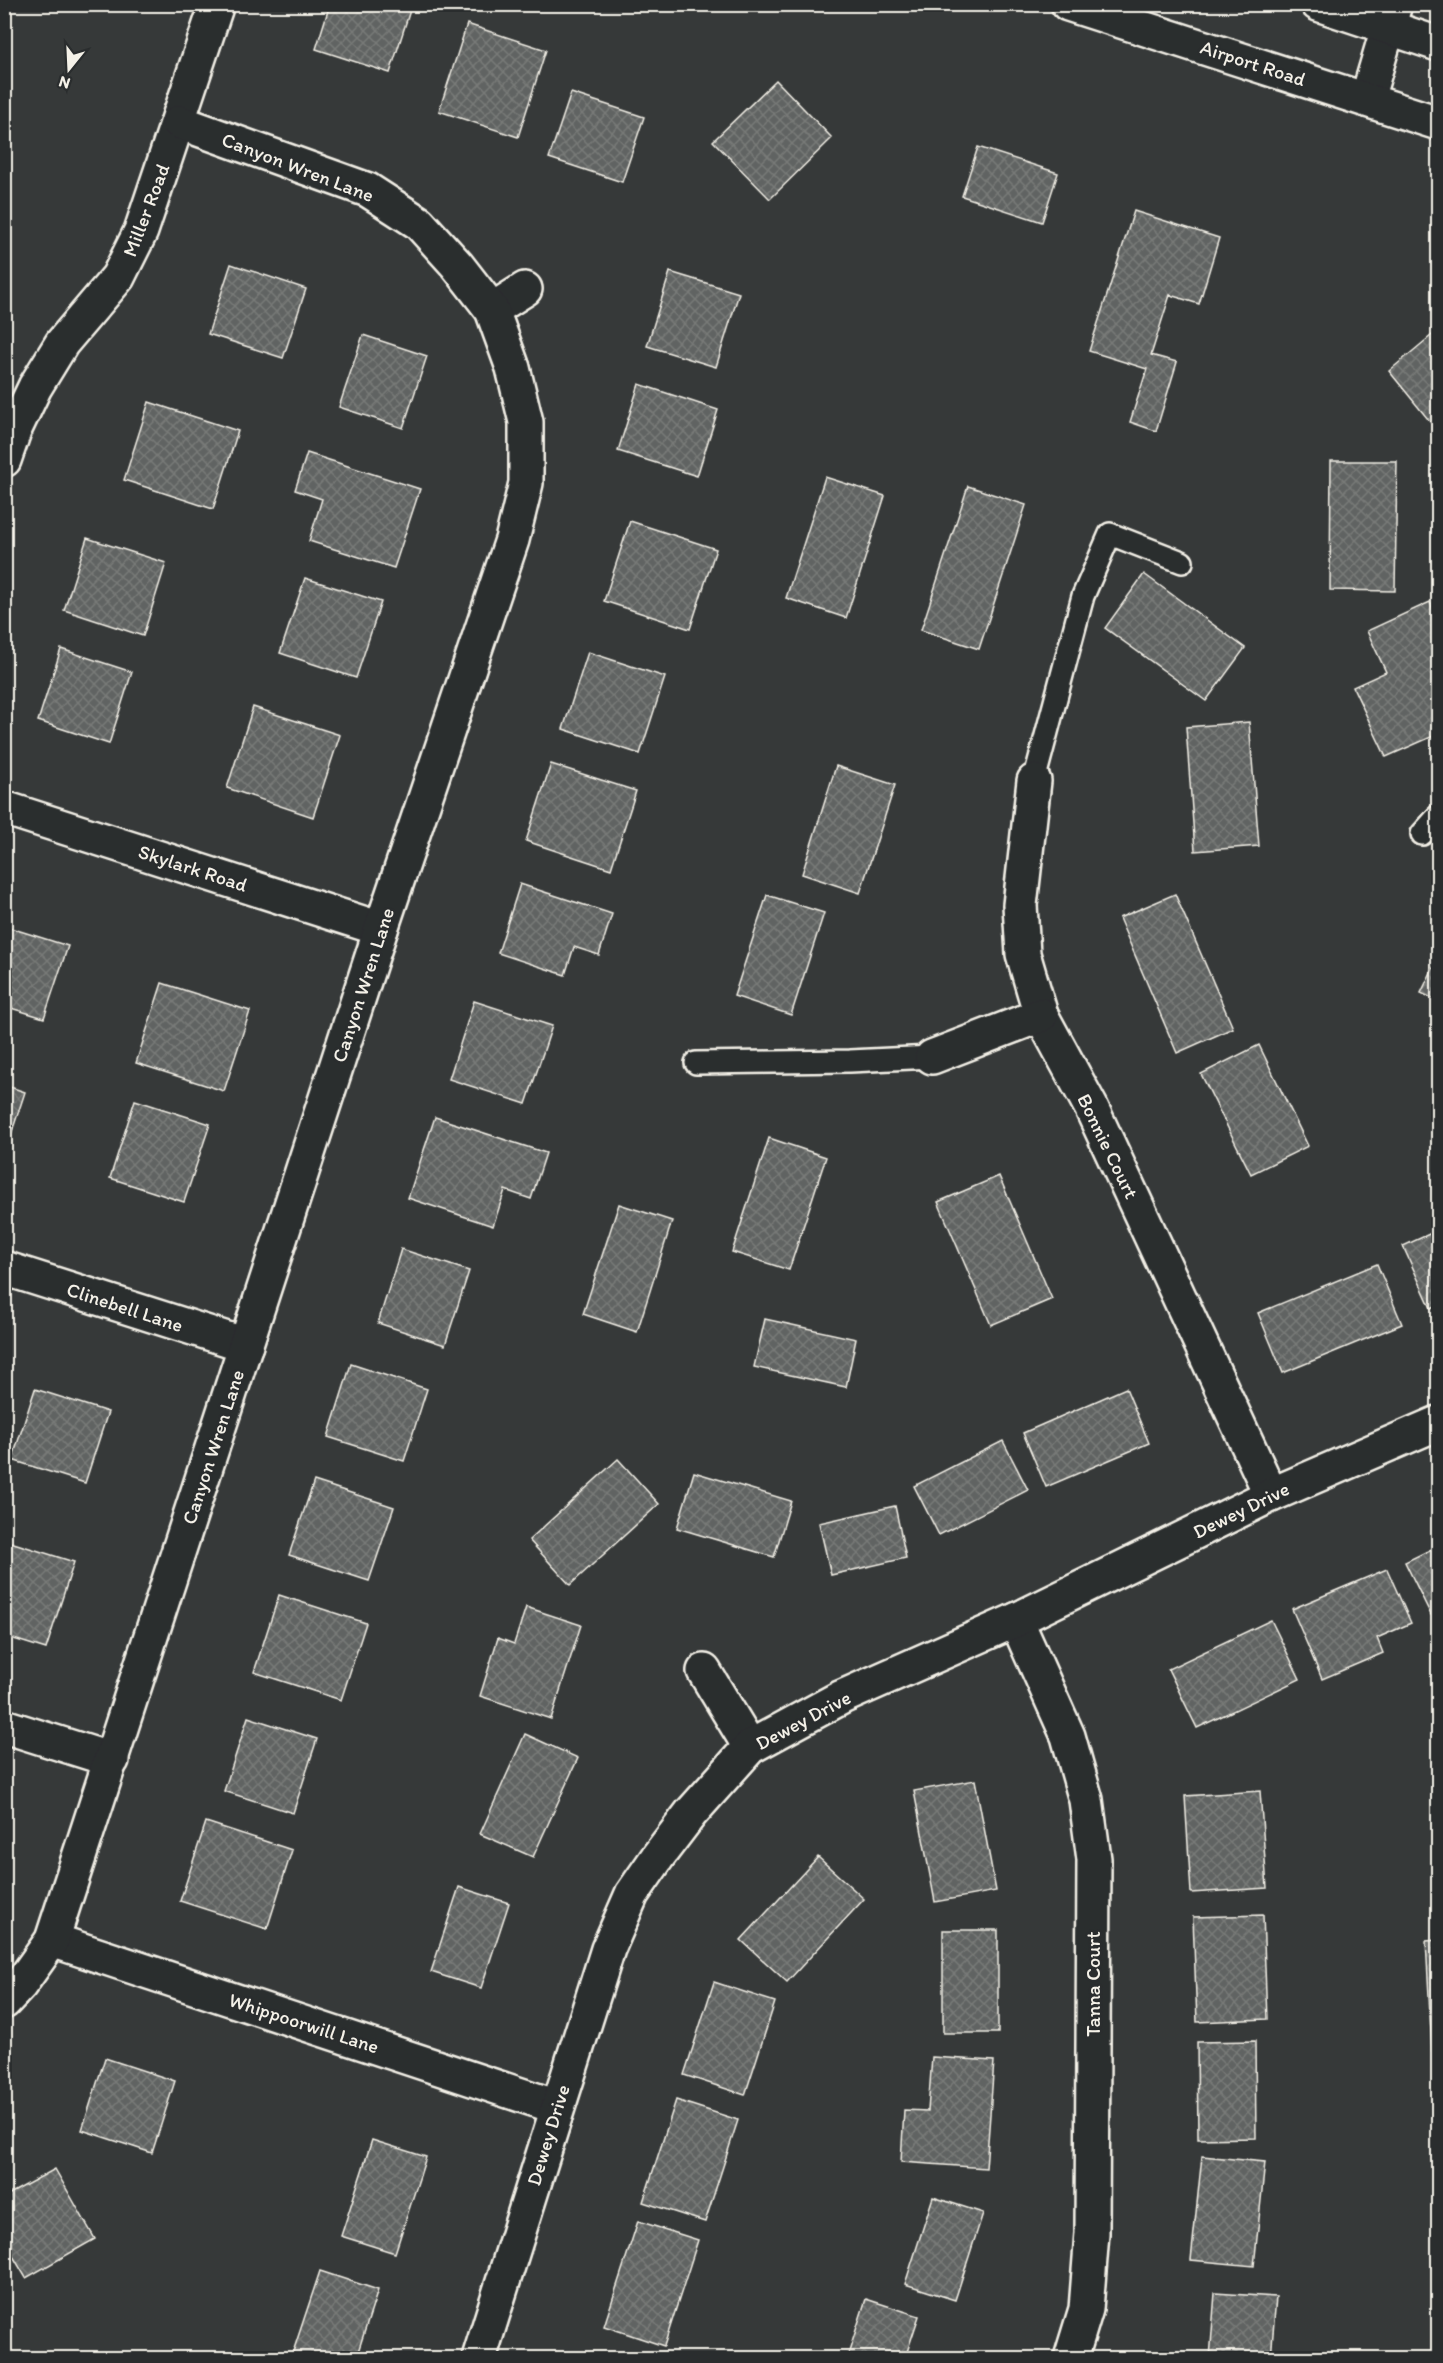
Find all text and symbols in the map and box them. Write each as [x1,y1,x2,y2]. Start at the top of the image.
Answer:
street label: Airport Road [1197,35,1309,91]
north arrow [39,39,99,99]
text: N [56,72,73,93]
street label: Canyon Wren Lane [218,127,378,207]
street label: Miller Road [117,160,175,260]
street label: Skylark Road [135,839,251,897]
street label: Canyon Wren Lane [327,905,399,1065]
street label: Bonnie Court [1072,1090,1144,1203]
street label: Clinebell Lane [64,1277,186,1337]
street label: Canyon Wren Lane [177,1367,249,1527]
street label: Dewey Drive [1189,1476,1293,1544]
street label: Dewey Drive [751,1685,855,1755]
street label: Tanna Court [1081,1931,1105,2037]
street label: Whippoorwill Lane [226,1987,382,2059]
street label: Dewey Drive [521,2082,575,2188]

